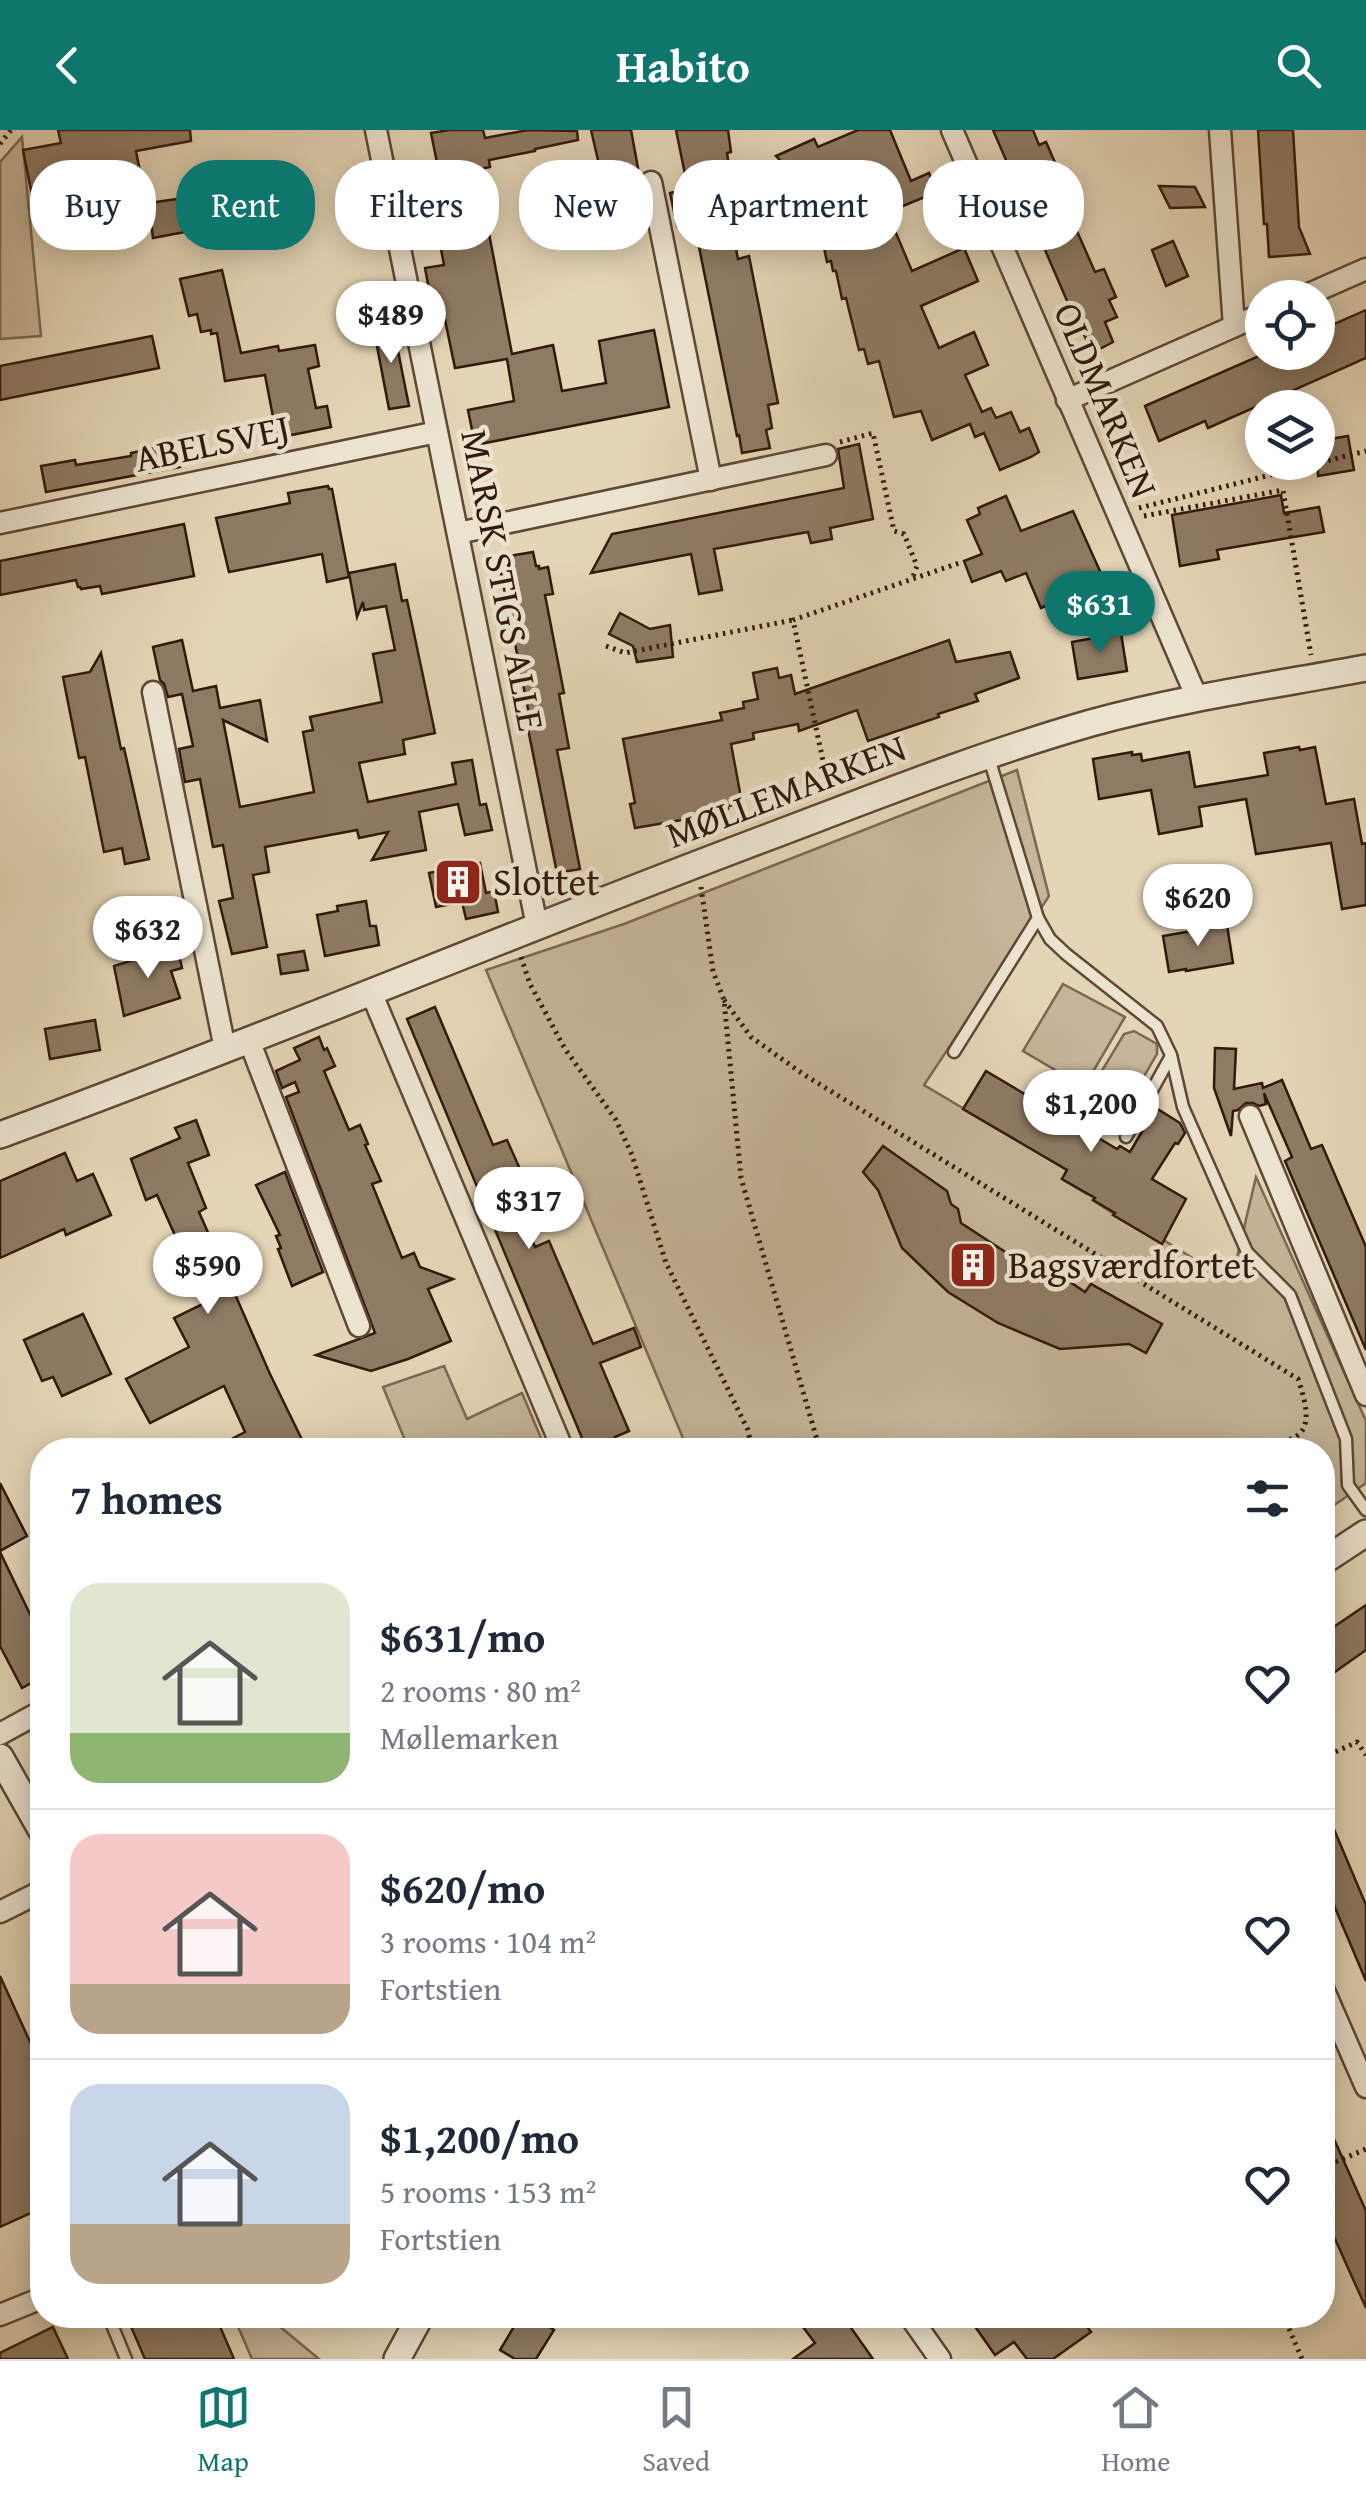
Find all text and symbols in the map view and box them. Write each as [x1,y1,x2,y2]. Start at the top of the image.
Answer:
text: Habito [616,33,750,98]
icon: back [40,38,95,93]
icon: search [1271,38,1326,93]
chip: Buy [30,160,156,250]
chip: Rent [176,160,315,250]
chip: Filters [335,160,499,250]
chip: New [519,160,653,250]
chip: Apartment [673,160,903,250]
chip: House [923,160,1084,250]
map controls [1245,280,1335,480]
button: locate [1245,280,1335,370]
pin: $489 [332,281,450,366]
text: $489 [358,290,424,337]
street label: OLDMARKEN [1041,293,1173,506]
button: layers [1245,390,1335,480]
street label: ABELSVEJ [129,398,294,486]
street label: MARSK STIGS ALLE [447,424,561,735]
pin: $631 [1041,571,1159,656]
text: $631 [1067,580,1133,627]
street label: MØLLEMARKEN [657,719,914,862]
place label: Slottet [493,853,600,909]
building icon: Slottet [432,856,484,908]
pin: $620 [1139,864,1257,949]
text: $620 [1165,873,1231,920]
pin: $632 [89,896,207,981]
text: $632 [115,905,181,952]
pin: $1,200 [1010,1070,1172,1155]
text: $1,200 [1045,1079,1137,1126]
pin: $317 [470,1167,588,1252]
text: $317 [496,1176,562,1223]
pin: $590 [149,1232,267,1317]
place label: Bagsværdfortet [1008,1236,1255,1292]
building icon: Bagsværdfortet [947,1239,999,1291]
text: $590 [175,1241,241,1288]
text: 7 homes [70,1468,223,1529]
icon: filters [1240,1471,1295,1526]
text: $631/mo [380,1606,545,1667]
icon: home [150,1623,270,1743]
icon: heart [1240,1656,1295,1711]
text: 2 rooms · 80 m² [380,1667,581,1714]
text: Møllemarken [380,1714,559,1761]
text: $620/mo [380,1857,545,1918]
icon: home [150,1874,270,1994]
icon: heart [1240,1907,1295,1962]
text: 3 rooms · 104 m² [380,1918,596,1965]
text: Fortstien [380,1965,501,2012]
text: $1,200/mo [380,2107,579,2168]
icon: home [150,2124,270,2244]
icon: heart [1240,2157,1295,2212]
text: 5 rooms · 153 m² [380,2168,596,2215]
text: Fortstien [380,2215,501,2262]
tab: Map [196,2380,251,2481]
tab: Saved [642,2380,710,2481]
tab: Home [1101,2380,1170,2481]

